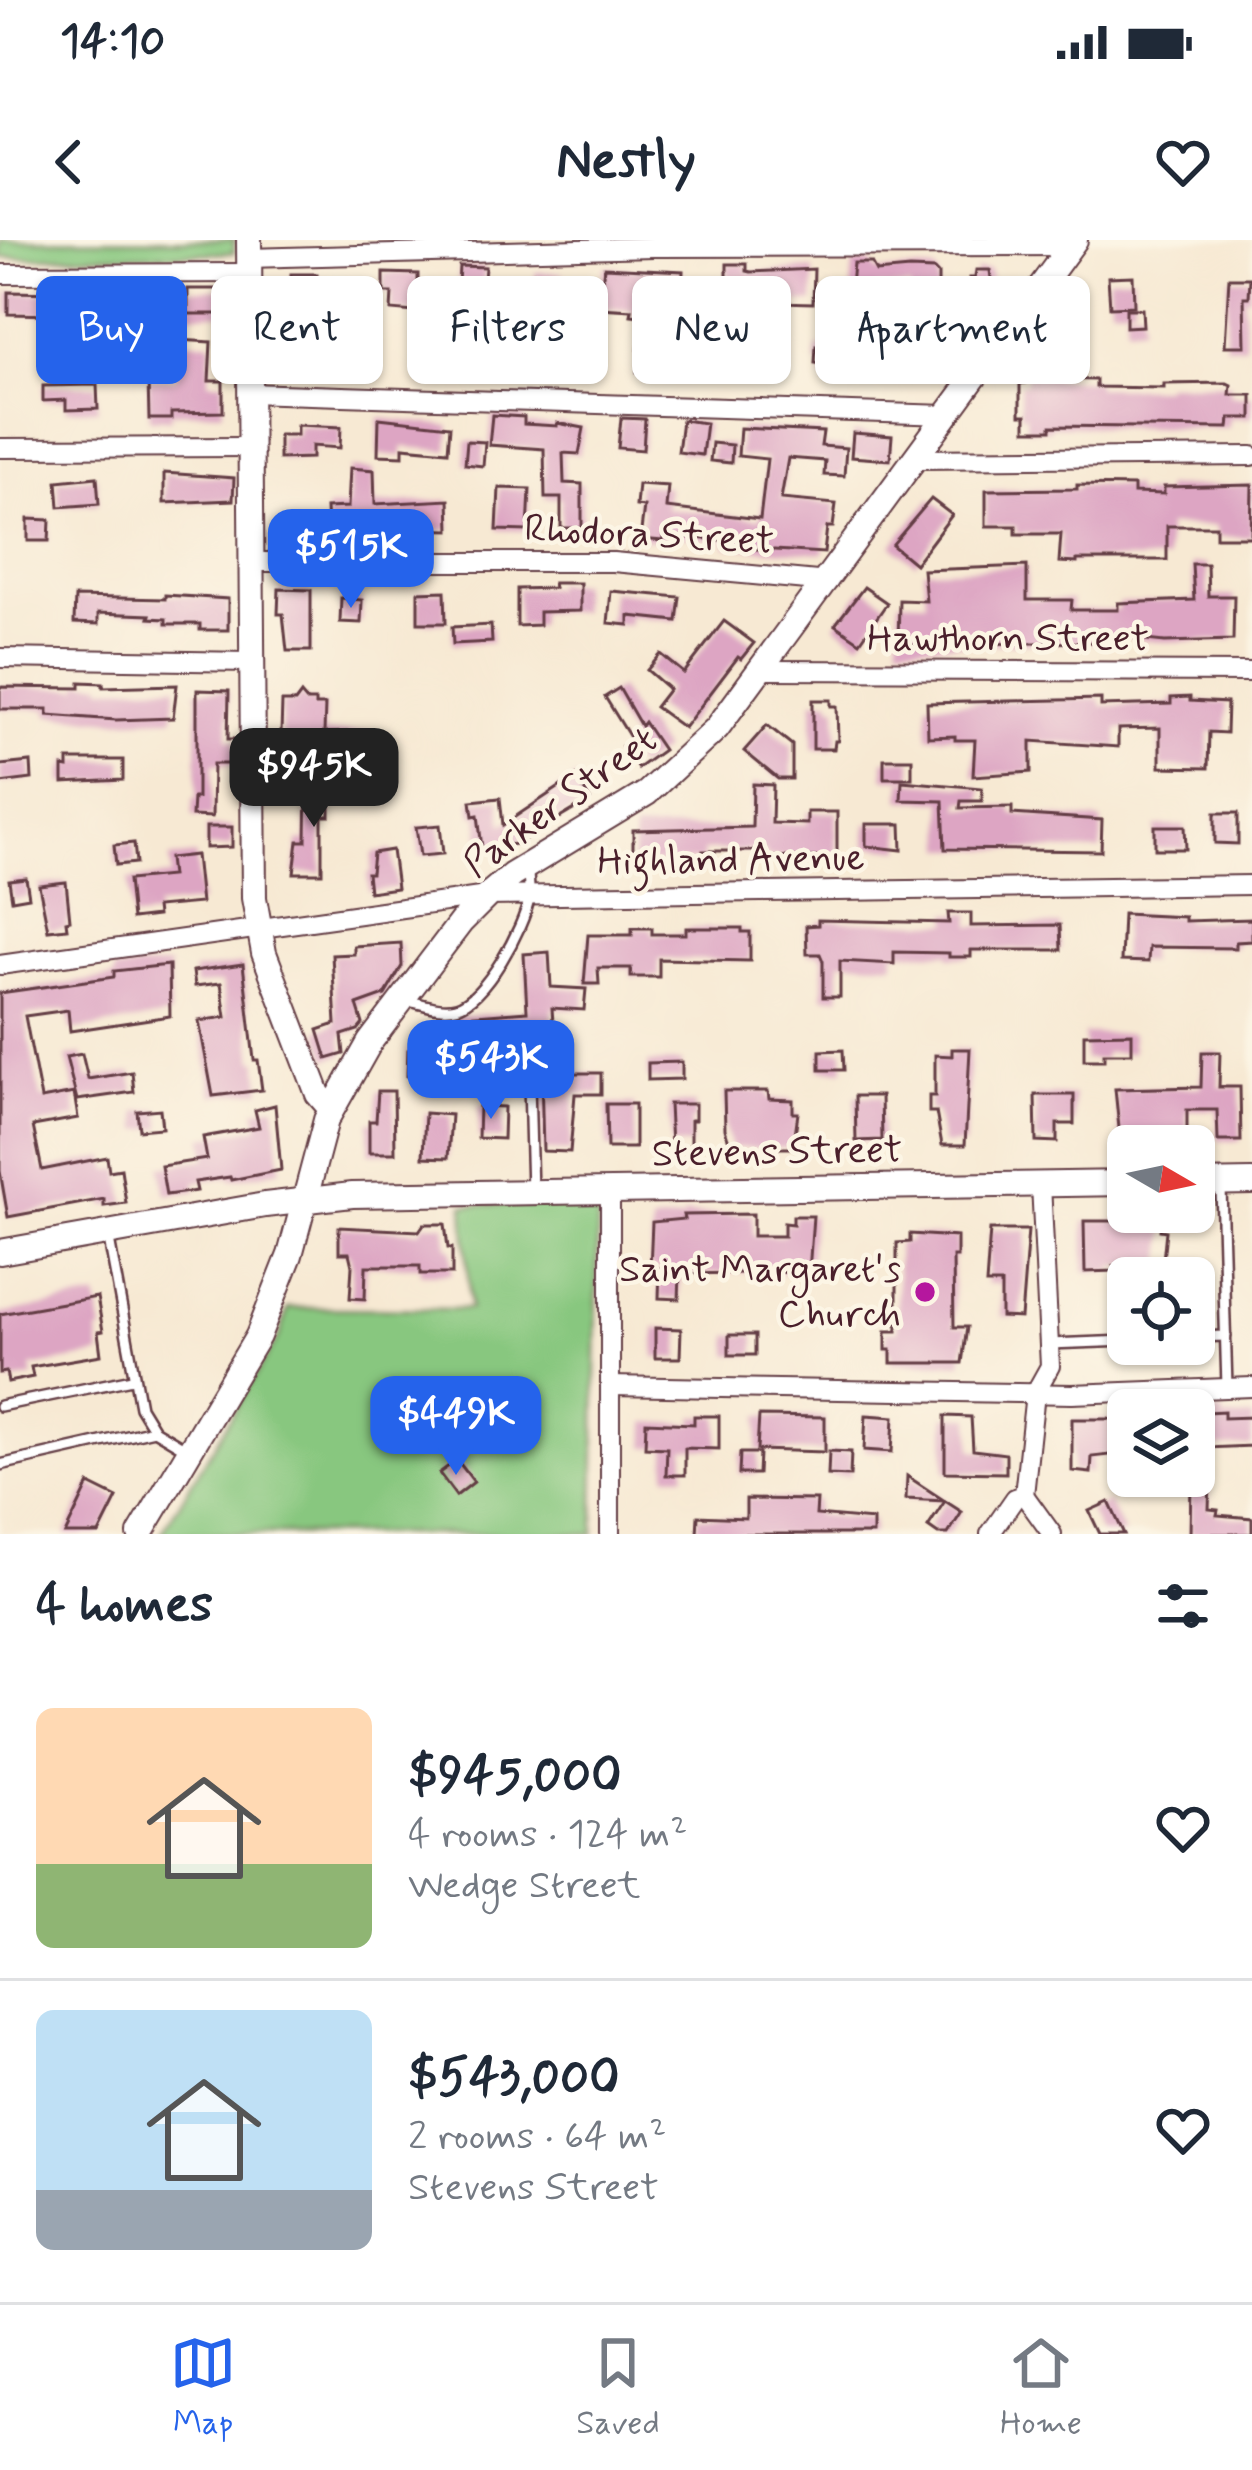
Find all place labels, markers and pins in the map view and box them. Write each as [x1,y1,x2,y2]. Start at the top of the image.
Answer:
pin: $515K [267,509,435,611]
pin: $945K [230,728,398,830]
pin: $543K [407,1020,575,1122]
place label: Saint Margaret's Church [619,1245,901,1341]
marker: Saint Margaret's Church [912,1279,938,1305]
pin: $449K [372,1376,540,1478]

